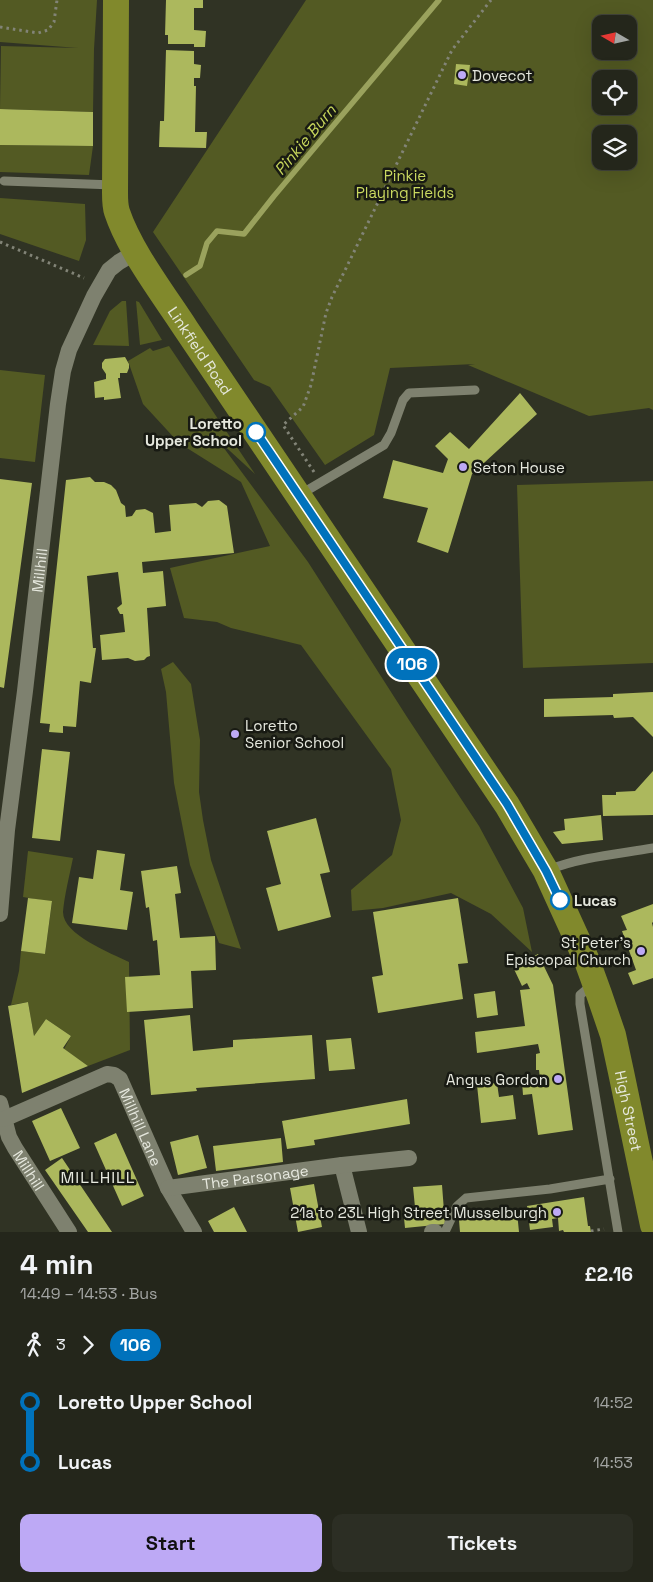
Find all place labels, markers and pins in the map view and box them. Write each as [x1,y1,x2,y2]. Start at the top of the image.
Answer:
place label: Dovecot [472,66,533,85]
marker: Dovecot [456,69,468,81]
place label: Loretto Upper School [145,414,242,450]
marker: Loretto Upper School [246,422,266,442]
place label: Seton House [473,458,565,477]
marker: Seton House [457,461,469,473]
place label: Loretto Senior School [245,716,344,752]
marker: Loretto Senior School [229,728,241,740]
marker: Lucas [550,890,570,910]
place label: Lucas [574,891,617,910]
place label: St Peter's Episcopal Church [506,933,631,969]
marker: St Peter's Episcopal Church [635,945,647,957]
place label: Angus Gordon [446,1070,548,1089]
marker: Angus Gordon [552,1073,564,1085]
place label: 21a to 23L High Street Musselburgh [290,1203,547,1222]
marker: 21a to 23L High Street Musselburgh [551,1206,563,1218]

